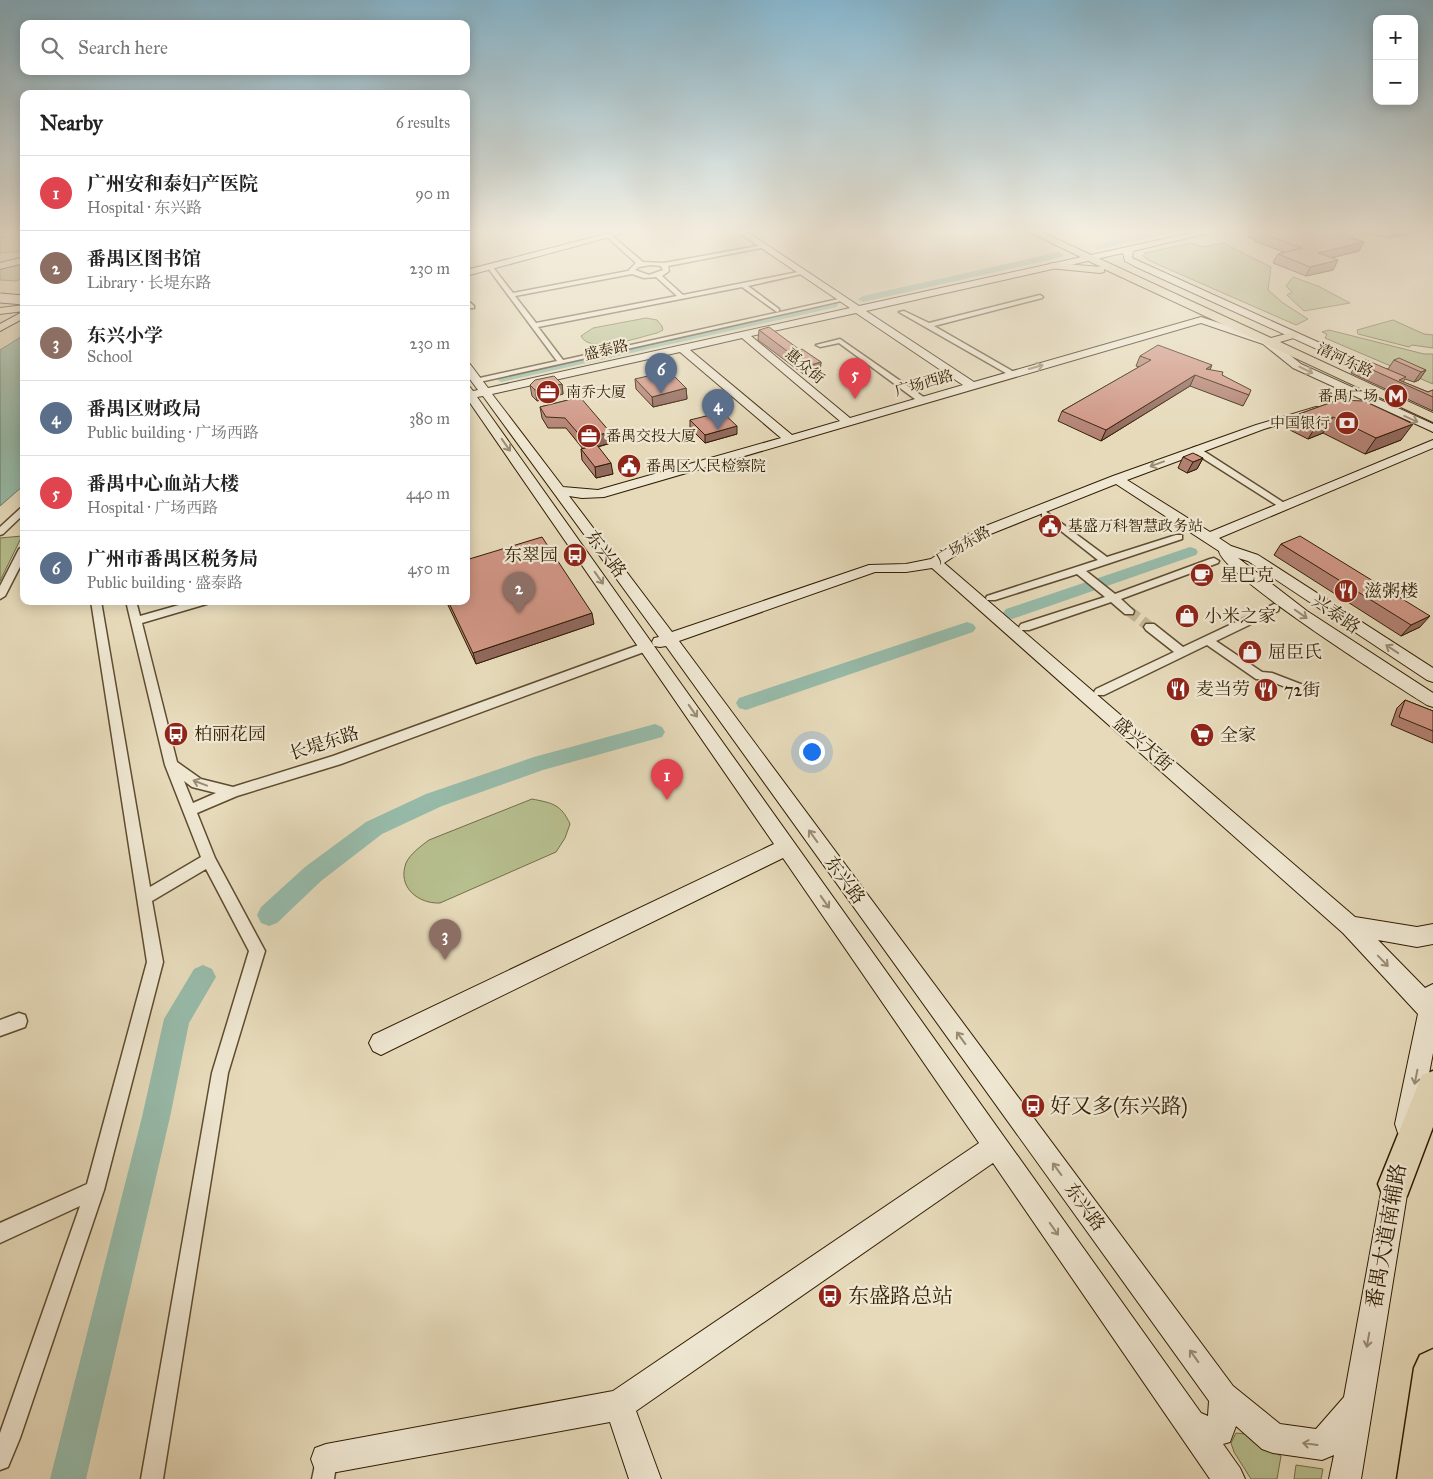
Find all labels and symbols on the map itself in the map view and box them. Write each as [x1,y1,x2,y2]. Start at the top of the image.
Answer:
street label: 盛泰路 [582,336,630,364]
street label: 清河东路 [1314,339,1376,381]
street label: 惠众街 [782,345,828,387]
pin: 6 [645,353,677,394]
pin: 5 [839,358,871,399]
one-way arrow [1027,362,1043,372]
street label: 广场西路 [893,366,955,400]
one-way arrow [1298,366,1313,376]
office icon: 南乔大厦 [535,379,561,405]
place label: 南乔大厦 [566,383,626,401]
metro station icon: 番禺广场 [1383,383,1409,409]
place label: 番禺广场 [1318,387,1378,405]
pin: 4 [702,389,734,430]
bank icon: 中国银行 [1334,410,1360,436]
place label: 中国银行 [1270,414,1330,432]
one-way arrow [1403,414,1418,424]
office icon: 番禺交投大厦 [576,423,602,449]
place label: 番禺交投大厦 [606,427,696,445]
one-way arrow [501,438,511,452]
public building icon: 番禺区人民检察院 [616,453,642,479]
place label: 番禺区人民检察院 [646,457,766,475]
one-way arrow [1150,460,1165,469]
public building icon: 基盛万科智慧政务站 [1037,513,1063,539]
place label: 基盛万科智慧政务站 [1068,517,1203,535]
street label: 广场东路 [933,522,993,568]
street label: 东兴路 [581,526,631,582]
bus stop icon: 东翠园 [562,542,588,568]
place label: 东翠园 [504,544,558,566]
cafe icon: 星巴克 [1189,562,1215,588]
place label: 星巴克 [1220,564,1274,586]
one-way arrow [594,571,604,585]
pin: 2 [503,572,535,613]
restaurant icon: 滋粥楼 [1333,578,1359,604]
place label: 滋粥楼 [1364,580,1418,602]
street label: 兴泰路 [1308,590,1364,638]
shop icon: 小米之家 [1174,603,1200,629]
place label: 小米之家 [1204,605,1276,627]
one-way arrow [1294,609,1308,619]
shop icon: 屈臣氏 [1237,639,1263,665]
place label: 屈臣氏 [1268,641,1322,663]
one-way arrow [1386,644,1400,654]
restaurant icon: 麦当劳 [1165,676,1191,702]
restaurant icon: 72街 [1253,677,1279,703]
place label: 麦当劳 [1196,678,1250,700]
place label: 72街 [1284,679,1320,701]
one-way arrow [688,704,698,718]
street label: 盛兴大街 [1109,712,1177,776]
bus stop icon: 柏丽花园 [163,721,189,747]
street label: 长堤东路 [286,721,362,765]
supermarket icon: 全家 [1189,722,1215,748]
place label: 柏丽花园 [194,723,266,745]
place label: 全家 [1220,724,1256,746]
your location [799,739,825,765]
pin: 1 [651,759,683,800]
one-way arrow [193,778,208,787]
one-way arrow [808,829,818,843]
street label: 东兴路 [820,852,870,908]
one-way arrow [820,895,830,909]
pin: 3 [429,919,461,960]
one-way arrow [1377,955,1389,968]
one-way arrow [956,1031,966,1045]
one-way arrow [1411,1068,1421,1084]
bus stop icon: 好又多(东兴路) [1020,1093,1046,1119]
place label: 好又多(东兴路) [1050,1093,1188,1119]
street label: 番禺大道南辅路 [1360,1161,1412,1311]
one-way arrow [1052,1162,1062,1176]
street label: 东兴路 [1060,1179,1110,1235]
one-way arrow [1049,1221,1059,1235]
bus stop icon: 东盛路总站 [817,1283,843,1309]
place label: 东盛路总站 [848,1283,953,1309]
one-way arrow [1363,1331,1373,1347]
one-way arrow [1189,1349,1199,1363]
one-way arrow [1302,1438,1318,1448]

